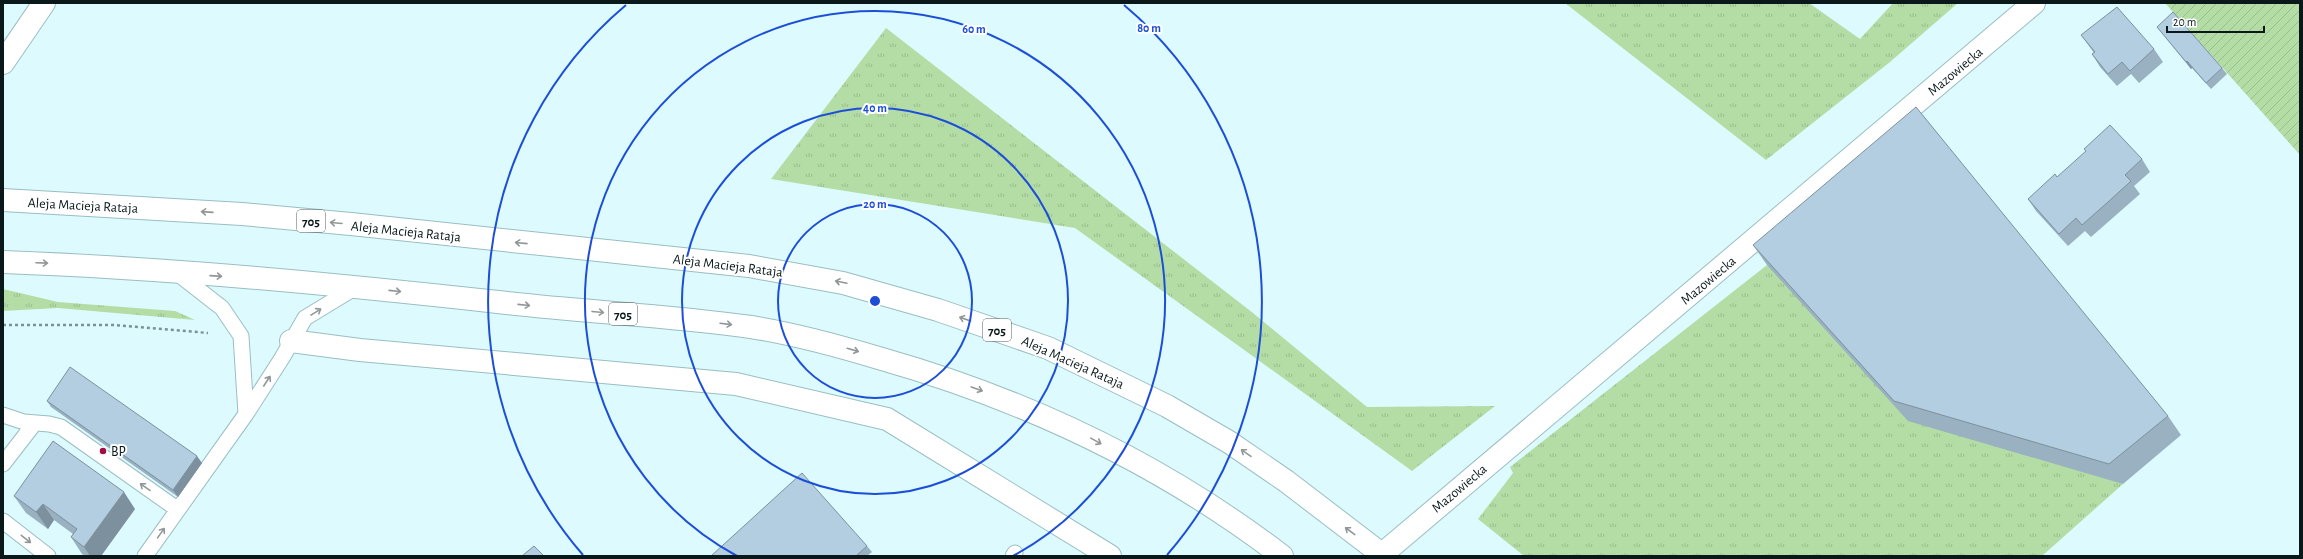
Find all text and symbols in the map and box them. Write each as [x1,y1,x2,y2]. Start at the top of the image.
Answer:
scale bar [2167,8,2264,34]
text: 20 m [2173,16,2196,28]
text: 80 m [1137,22,1161,34]
text: 60 m [962,23,986,35]
street label: Mazowiecka [1926,45,1986,99]
text: 40 m [863,102,887,114]
street label: Aleja Macieja Rataja [27,196,139,216]
text: 20 m [863,198,887,210]
one-way arrow [201,209,214,216]
road number: 705 [297,210,325,232]
one-way arrow [330,219,343,227]
street label: Aleja Macieja Rataja [350,219,462,245]
one-way arrow [515,239,528,247]
street label: Aleja Macieja Rataja [672,252,784,280]
street label: Mazowiecka [1679,254,1739,308]
one-way arrow [35,260,48,267]
one-way arrow [209,272,222,279]
one-way arrow [835,278,848,286]
one-way arrow [388,287,401,295]
centre of rings [868,294,882,308]
one-way arrow [518,302,531,309]
road number: 705 [609,303,637,325]
one-way arrow [310,307,322,315]
one-way arrow [591,309,604,316]
one-way arrow [959,315,972,322]
road number: 705 [983,319,1011,341]
one-way arrow [719,320,732,328]
street label: Aleja Macieja Rataja [1019,334,1126,392]
one-way arrow [846,347,859,354]
one-way arrow [263,376,271,387]
one-way arrow [970,385,982,393]
one-way arrow [1090,437,1102,445]
place label: BP [111,445,126,459]
marker: BP [98,446,108,456]
one-way arrow [1241,449,1252,457]
street label: Mazowiecka [1430,462,1490,516]
one-way arrow [140,483,151,491]
one-way arrow [1345,526,1356,535]
one-way arrow [157,527,165,538]
one-way arrow [20,534,31,543]

